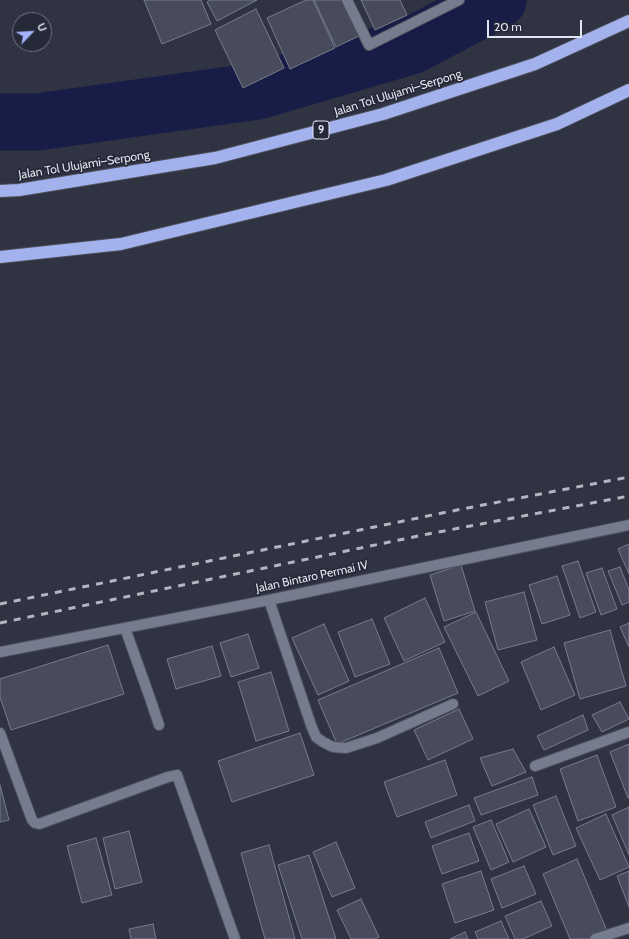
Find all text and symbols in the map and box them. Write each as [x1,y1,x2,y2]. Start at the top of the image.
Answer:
north arrow [12,12,52,52]
scale bar [489,12,584,38]
text: 20 m [494,19,522,34]
text: U [34,21,50,34]
street label: Jalan Tol Ulujami–Serpong [332,67,464,119]
road number: 9 [313,121,329,139]
street label: Jalan Tol Ulujami–Serpong [17,148,151,182]
street label: Jalan Bintaro Permai IV [255,558,369,596]

